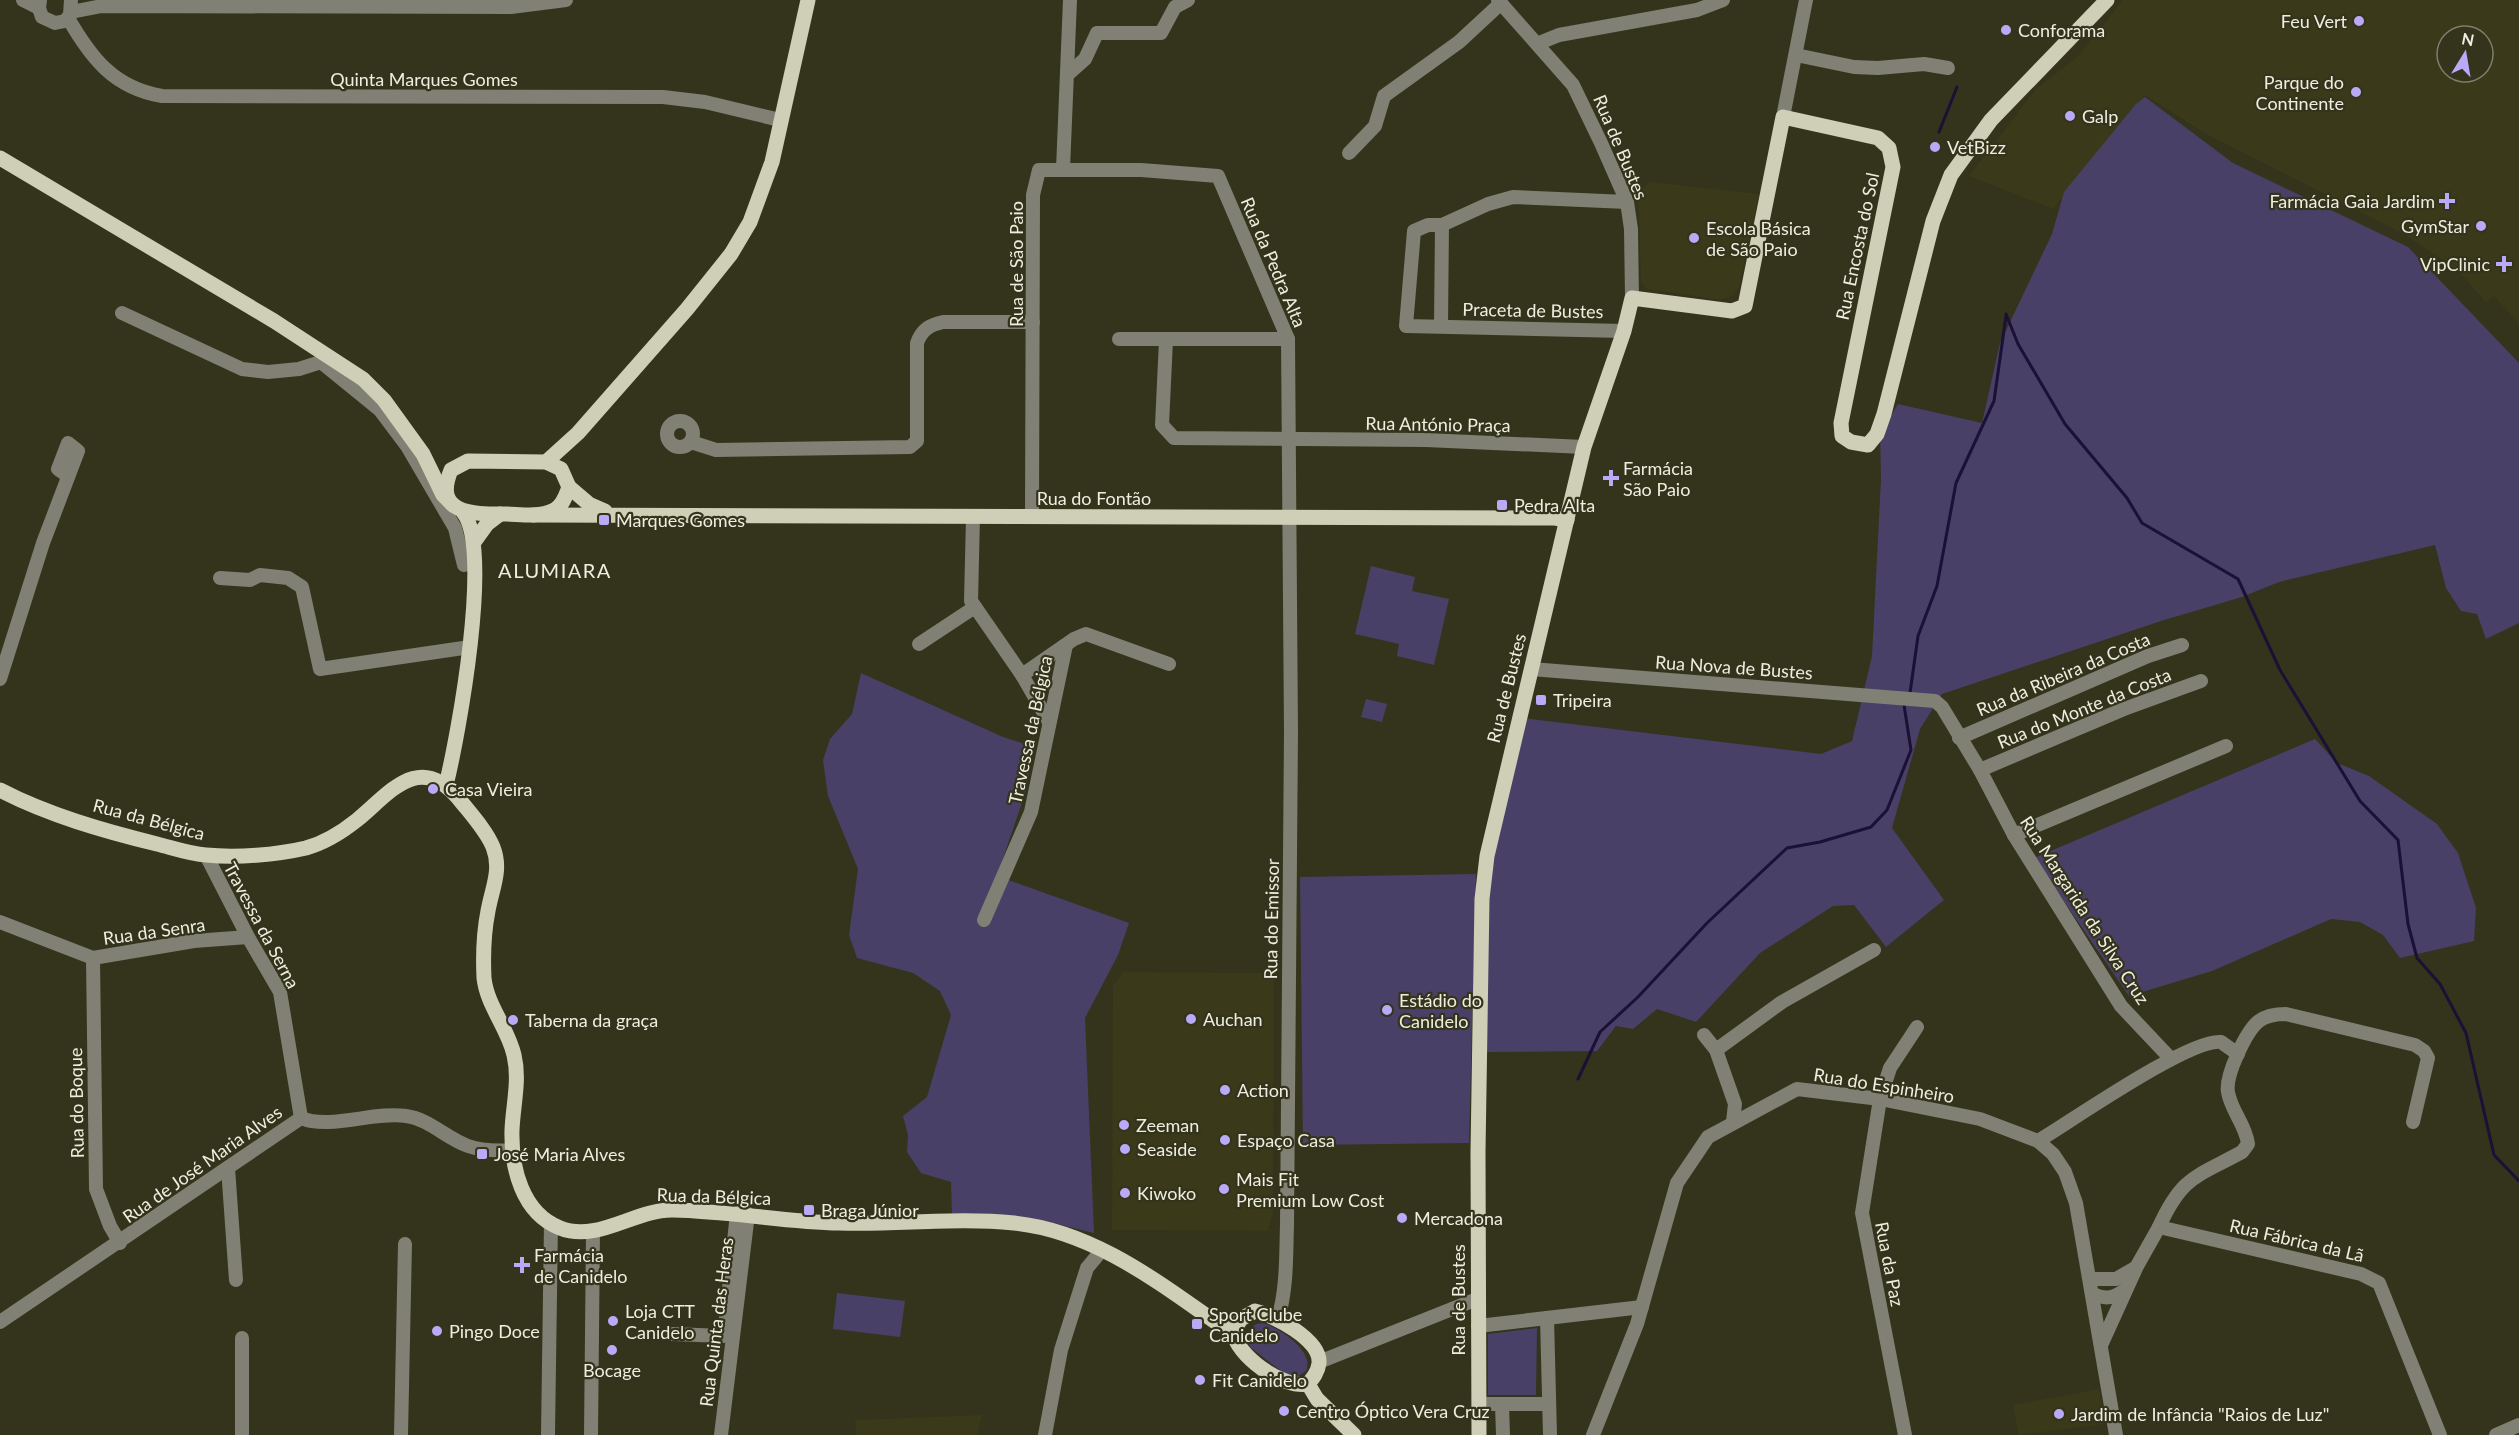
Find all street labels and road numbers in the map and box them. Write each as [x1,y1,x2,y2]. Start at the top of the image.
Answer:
street label: Quinta Marques Gomes [330,68,518,90]
street label: Rua de Bustes [1589,91,1653,203]
street label: Rua Encosta do Sol [1831,170,1883,322]
street label: Rua da Pedra Alta [1237,194,1311,330]
street label: Rua de São Paio [1005,201,1027,327]
street label: Praceta de Bustes [1462,298,1604,322]
street label: Rua António Praça [1365,412,1511,436]
street label: Rua do Fontão [1037,487,1151,509]
street label: Rua da Ribeira da Costa [1973,627,2153,721]
street label: Rua de Bustes [1482,631,1530,745]
street label: Rua Nova de Bustes [1655,651,1814,683]
street label: Travessa da Bélgica [1003,654,1057,806]
street label: Rua do Monte da Costa [1994,663,2174,753]
street label: Rua da Bélgica [91,794,207,844]
street label: Rua Margarida da Silva Cruz [2016,812,2154,1008]
street label: Travessa da Serna [219,858,305,992]
street label: Rua do Emissor [1259,858,1283,980]
street label: Rua da Senra [102,913,206,949]
street label: Rua do Boque [64,1047,88,1159]
street label: Rua do Espinheiro [1812,1063,1956,1107]
street label: Rua de José Maria Alves [118,1101,286,1227]
street label: Rua da Bélgica [656,1183,772,1209]
street label: Rua Fábrica da Lã [2228,1214,2366,1266]
street label: Rua da Paz [1871,1220,1909,1308]
street label: Rua Quinta das Heras [695,1236,737,1408]
street label: Rua de Bustes [1447,1244,1469,1356]

